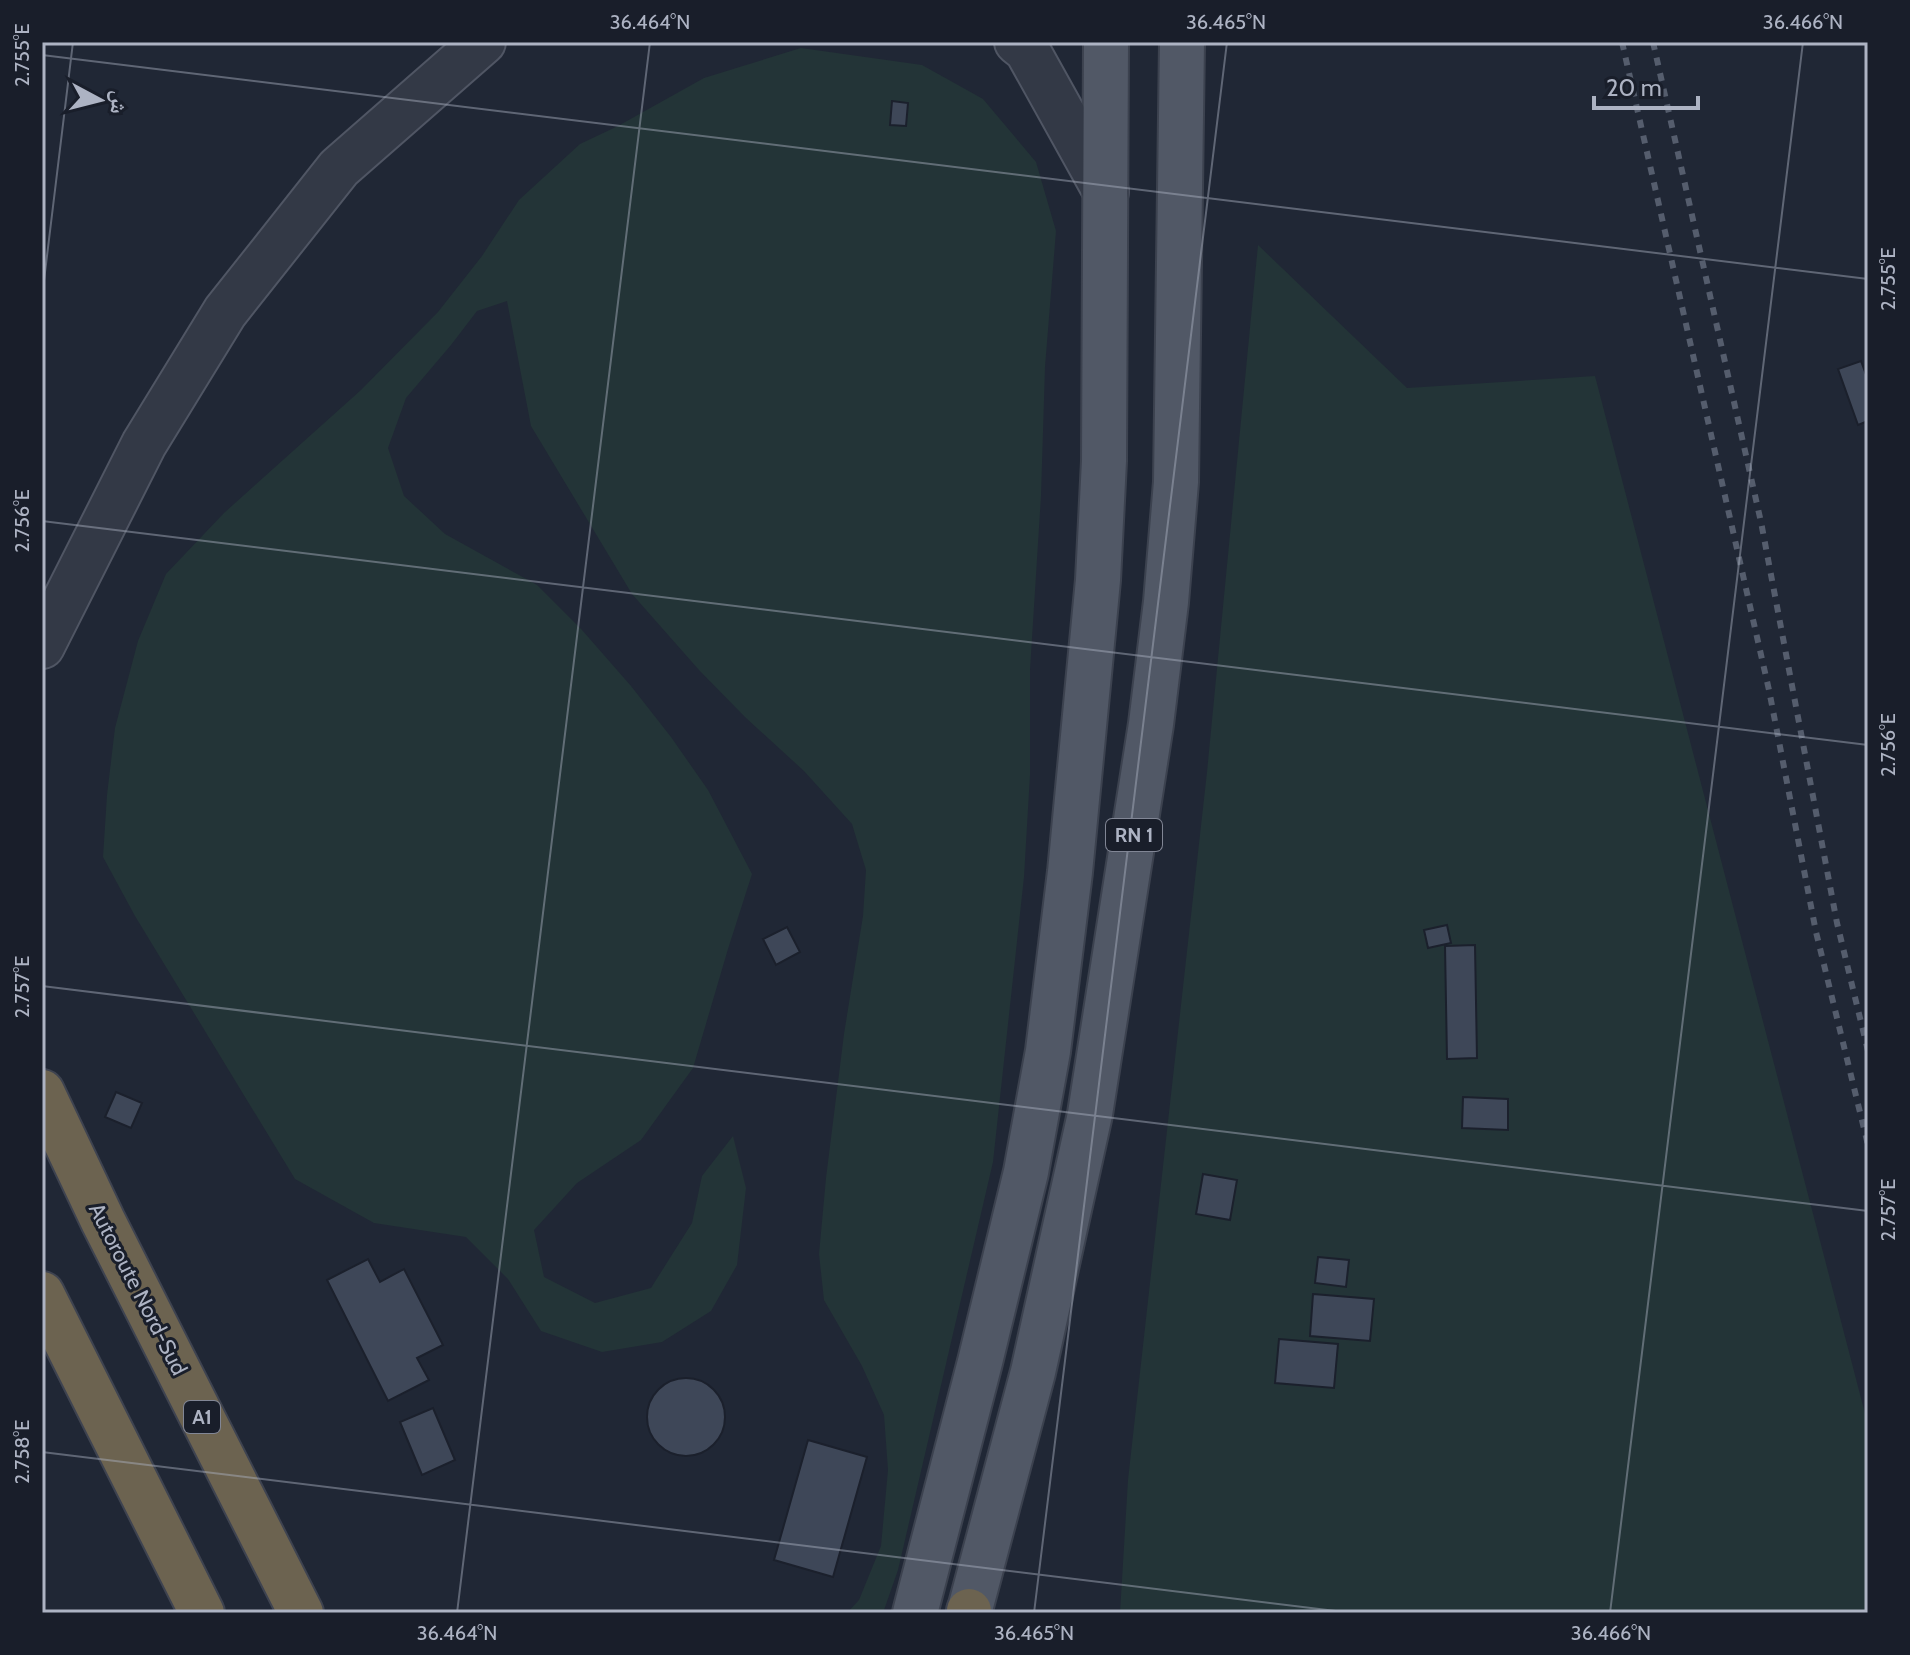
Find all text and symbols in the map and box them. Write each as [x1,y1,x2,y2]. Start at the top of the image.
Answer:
text: 36.464°N [610,10,690,34]
text: 36.465°N [1186,10,1266,34]
text: 36.466°N [1763,10,1843,34]
text: 2.755°E [10,23,34,87]
north arrow [60,60,140,140]
scale bar [1594,60,1698,110]
text: 20 m [1606,73,1662,102]
text: ش [105,89,134,116]
text: 2.755°E [1876,247,1900,311]
text: 2.756°E [10,489,34,553]
text: 2.756°E [1876,713,1900,777]
road number: RN 1 [1106,819,1162,851]
text: 2.757°E [10,956,34,1018]
text: 2.757°E [1876,1179,1900,1241]
street label: Autoroute Nord-Sud [83,1198,193,1380]
road number: A1 [184,1401,220,1433]
text: 2.758°E [10,1420,34,1484]
text: 36.464°N [417,1621,497,1645]
text: 36.465°N [994,1621,1074,1645]
text: 36.466°N [1571,1621,1651,1645]

